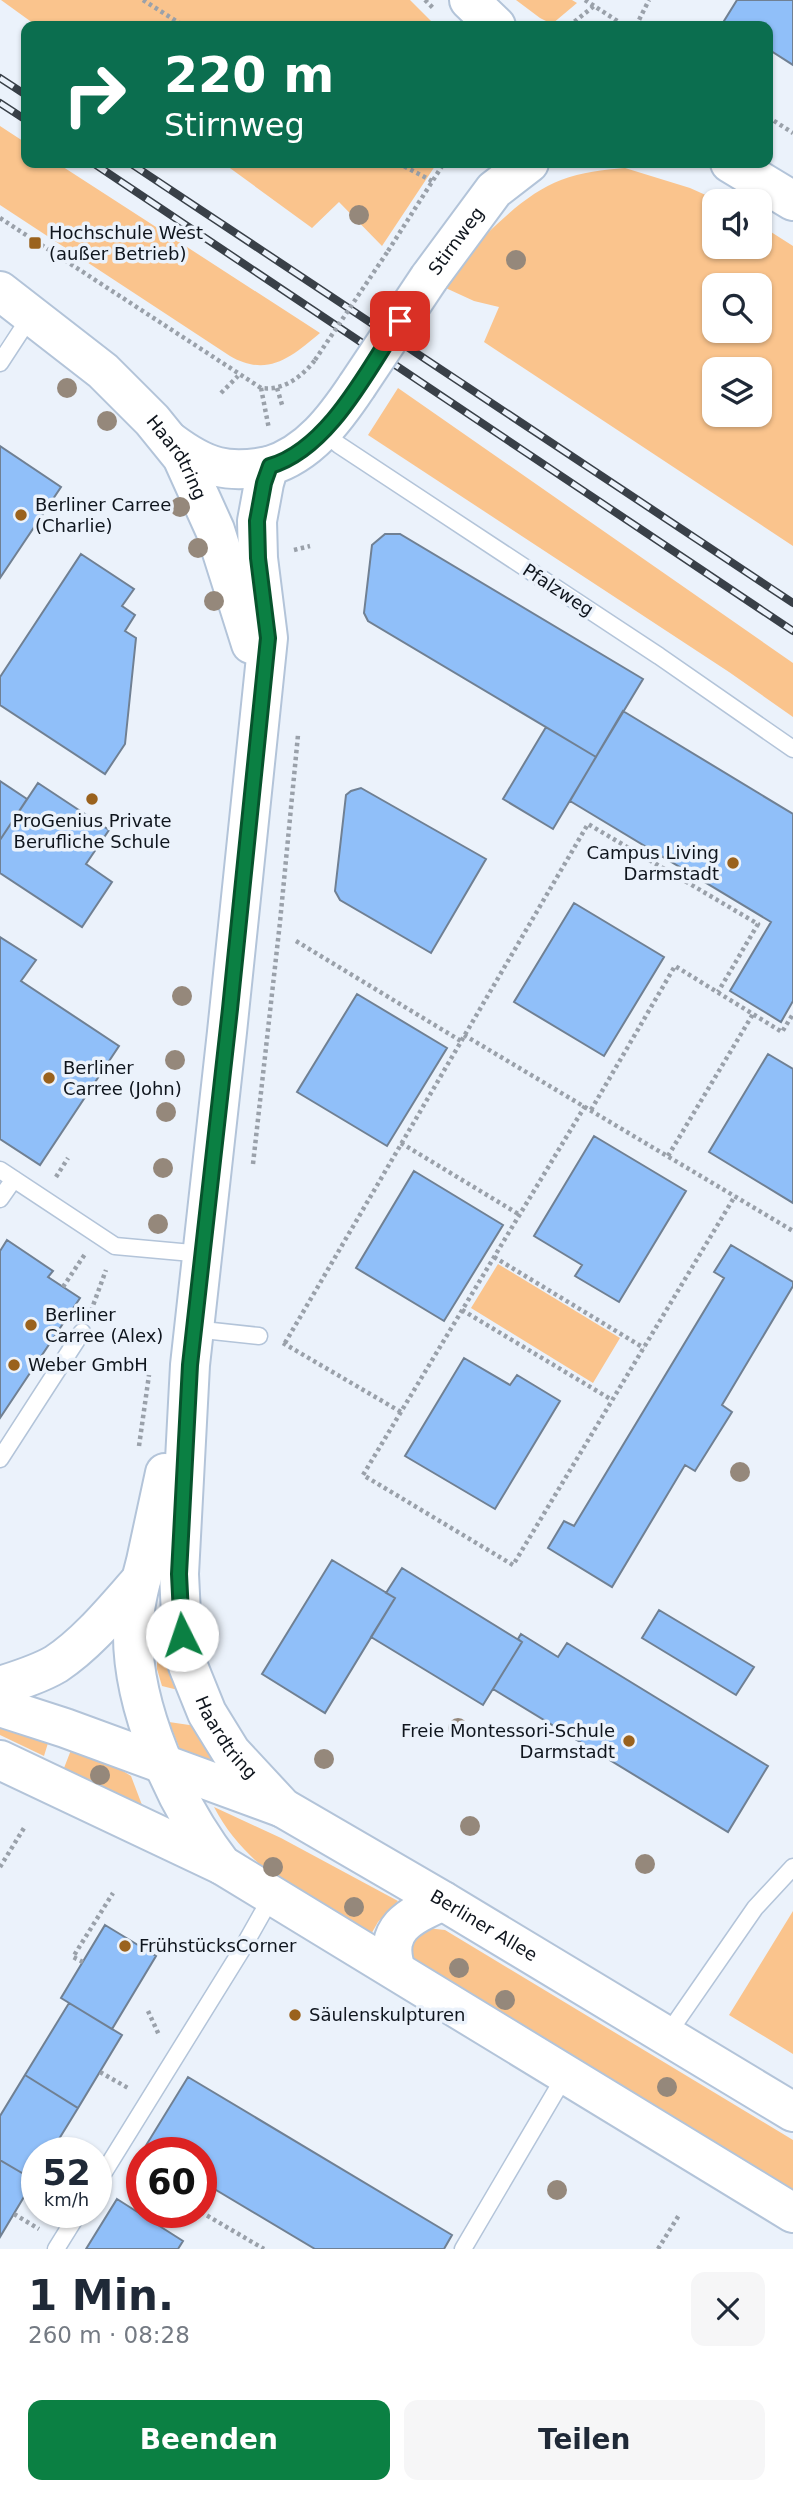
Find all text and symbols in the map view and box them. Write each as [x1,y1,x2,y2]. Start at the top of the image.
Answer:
text: 220 m [164,47,334,104]
icon: right [49,49,140,140]
text: Stirnweg [164,106,305,144]
map controls [702,189,772,427]
button: sound [702,189,772,259]
street label: Stirnweg [424,203,488,279]
place label: Hochschule West (außer Betrieb) [49,222,203,264]
marker: Hochschule West (außer Betrieb) [27,235,43,251]
button: search [702,273,772,343]
pin [370,291,430,351]
icon: arrive [381,302,419,340]
button: layers [702,357,772,427]
street label: Haardtring [142,411,211,503]
place label: Berliner Carree (Charlie) [35,494,171,536]
marker: Berliner Carree (Charlie) [13,507,29,523]
street label: Pfalzweg [519,559,597,620]
marker: ProGenius Private Berufliche Schule [84,791,100,807]
place label: ProGenius Private Berufliche Schule [12,810,172,852]
place label: Campus Living Darmstadt [586,842,719,884]
marker: Campus Living Darmstadt [725,855,741,871]
place label: Berliner Carree (John) [63,1057,182,1099]
marker: Berliner Carree (John) [41,1070,57,1086]
place label: Berliner Carree (Alex) [45,1304,163,1346]
marker: Berliner Carree (Alex) [23,1317,39,1333]
place label: Weber GmbH [28,1354,148,1375]
marker: Weber GmbH [6,1357,22,1373]
position arrow [145,1598,219,1672]
street label: Haardtring [191,1693,262,1783]
place label: Freie Montessori-Schule Darmstadt [401,1720,615,1762]
marker: Freie Montessori-Schule Darmstadt [621,1733,637,1749]
street label: Berliner Allee [427,1885,541,1965]
place label: FrühstücksCorner [139,1935,297,1956]
marker: FrühstücksCorner [117,1938,133,1954]
place label: Säulenskulpturen [309,2004,465,2025]
marker: Säulenskulpturen [287,2007,303,2023]
speed limit sign: 60 [126,2137,217,2228]
text: 52 [42,2153,91,2193]
text: km/h [44,2189,89,2210]
text: 1 Min. [28,2271,174,2320]
button: close [691,2272,765,2346]
text: 260 m · 08:28 [28,2322,190,2348]
button: Beenden [28,2400,390,2480]
button: Teilen [404,2400,765,2480]

